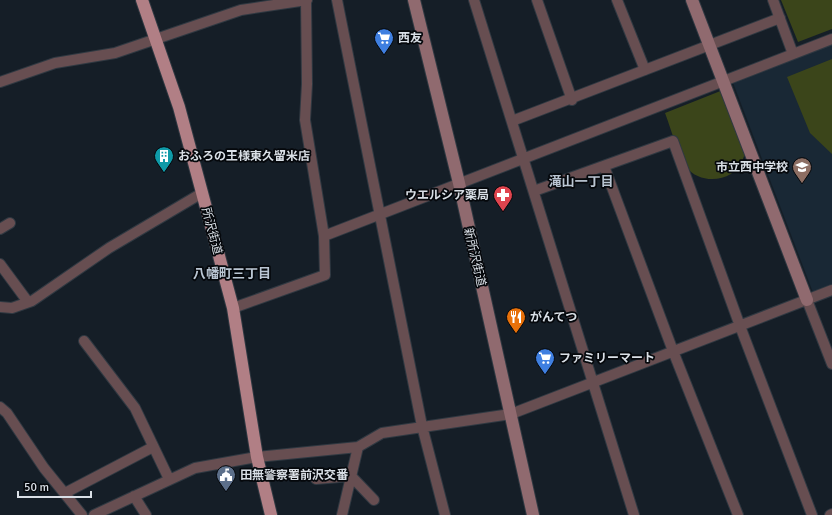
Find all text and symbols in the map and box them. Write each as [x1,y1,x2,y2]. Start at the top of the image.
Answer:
supermarket icon: 西友 [373,27,395,55]
place label: 西友 [398,31,422,46]
building icon: おふろの王様東久留米店 [153,145,175,173]
place label: おふろの王様東久留米店 [178,149,310,164]
school or university icon: 市立西中学校 [791,156,813,184]
place label: 市立西中学校 [716,160,788,175]
district label: 滝山一丁目 [548,174,614,190]
pharmacy icon: ウエルシア薬局 [492,184,514,212]
place label: ウエルシア薬局 [405,188,489,203]
street label: 所沢街道 [198,206,225,256]
street label: 新所沢街道 [460,226,489,288]
district label: 八幡町三丁目 [193,266,271,282]
restaurant icon: がんてつ [505,306,527,334]
place label: がんてつ [530,310,577,325]
supermarket icon: ファミリーマート [534,347,556,375]
place label: ファミリーマート [559,351,655,366]
public building icon: 田無警察署前沢交番 [215,464,237,492]
place label: 田無警察署前沢交番 [240,468,349,483]
scale bar [18,473,91,499]
text: 50 m [24,480,49,495]

